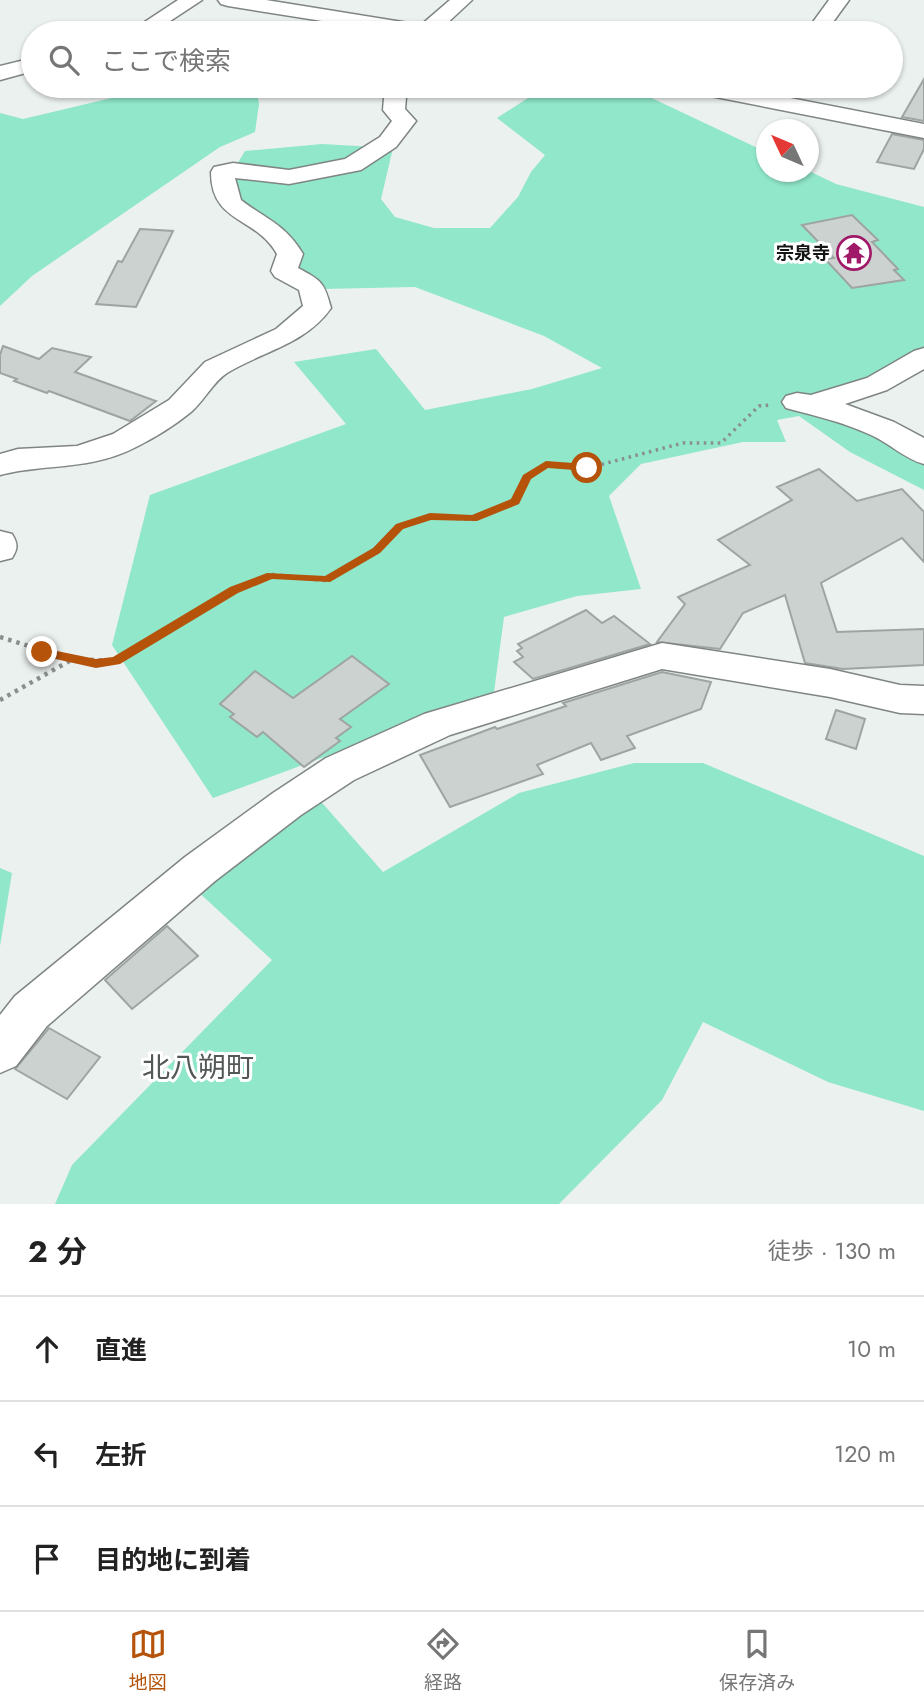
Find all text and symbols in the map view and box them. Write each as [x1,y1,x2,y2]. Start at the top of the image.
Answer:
search box [21,21,903,98]
icon: search [45,41,83,79]
text: ここで検索 [101,42,231,80]
north arrow [756,119,819,182]
temple icon: 宗泉寺 [835,234,873,272]
place label: 宗泉寺 [776,240,830,266]
route start [571,452,602,483]
route end [26,636,57,667]
district label: 北八朔町 [142,1047,254,1088]
text: 2 分 [28,1230,87,1273]
text: 徒歩 · 130 m [768,1234,896,1268]
icon: ahead [28,1330,66,1368]
text: 直進 [95,1331,147,1369]
text: 10 m [847,1332,896,1366]
icon: left [28,1435,66,1473]
text: 左折 [95,1436,147,1474]
text: 120 m [834,1437,896,1471]
icon: arrive [28,1540,66,1578]
text: 目的地に到着 [95,1541,251,1579]
tab: 地図 [129,1625,167,1696]
tab: 経路 [424,1625,462,1696]
tab: 保存済み [719,1625,795,1696]

